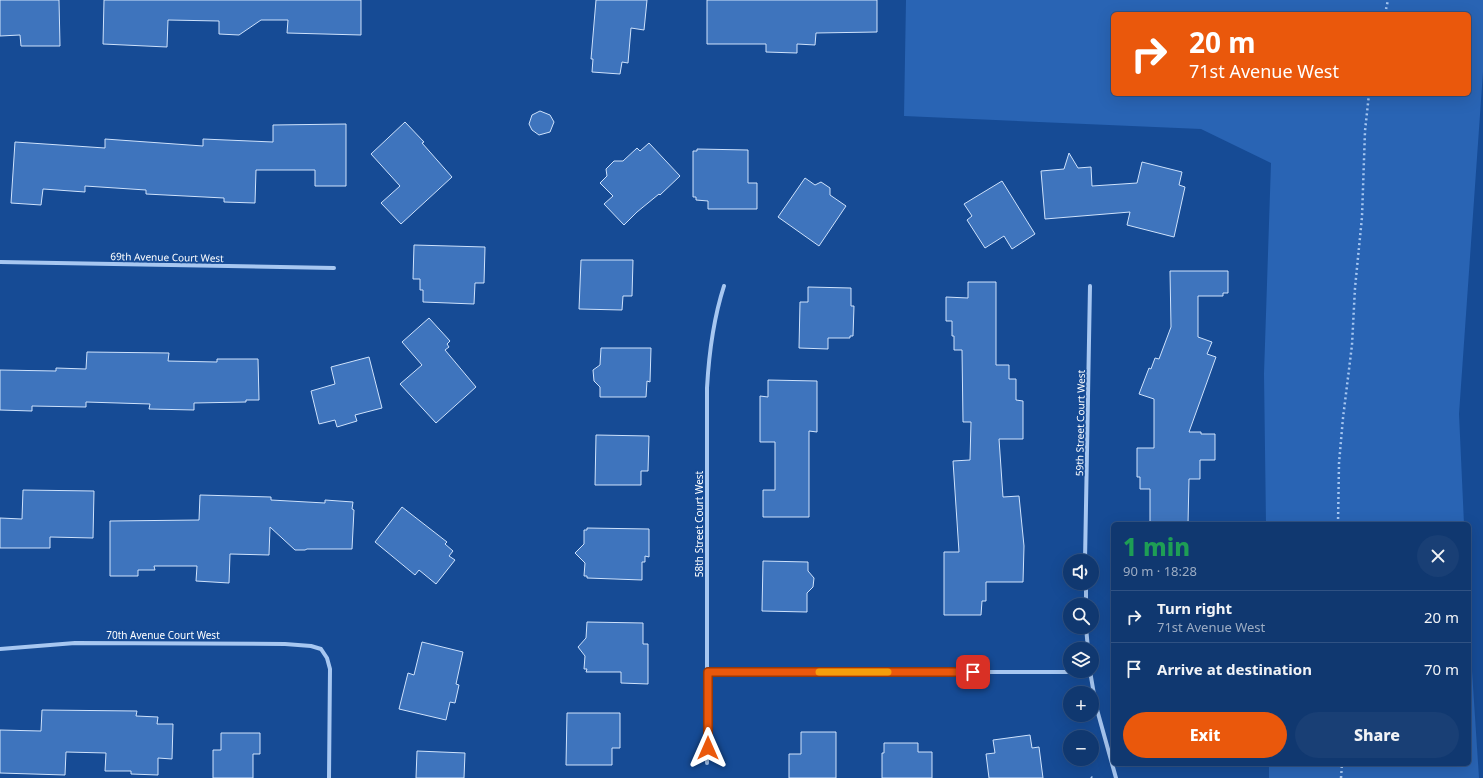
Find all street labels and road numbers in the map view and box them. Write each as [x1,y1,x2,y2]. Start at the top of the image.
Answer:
street label: 69th Avenue Court West [110,249,224,265]
street label: 59th Street Court West [1072,369,1088,476]
street label: 58th Street Court West [692,470,706,577]
street label: 70th Avenue Court West [106,628,220,642]

